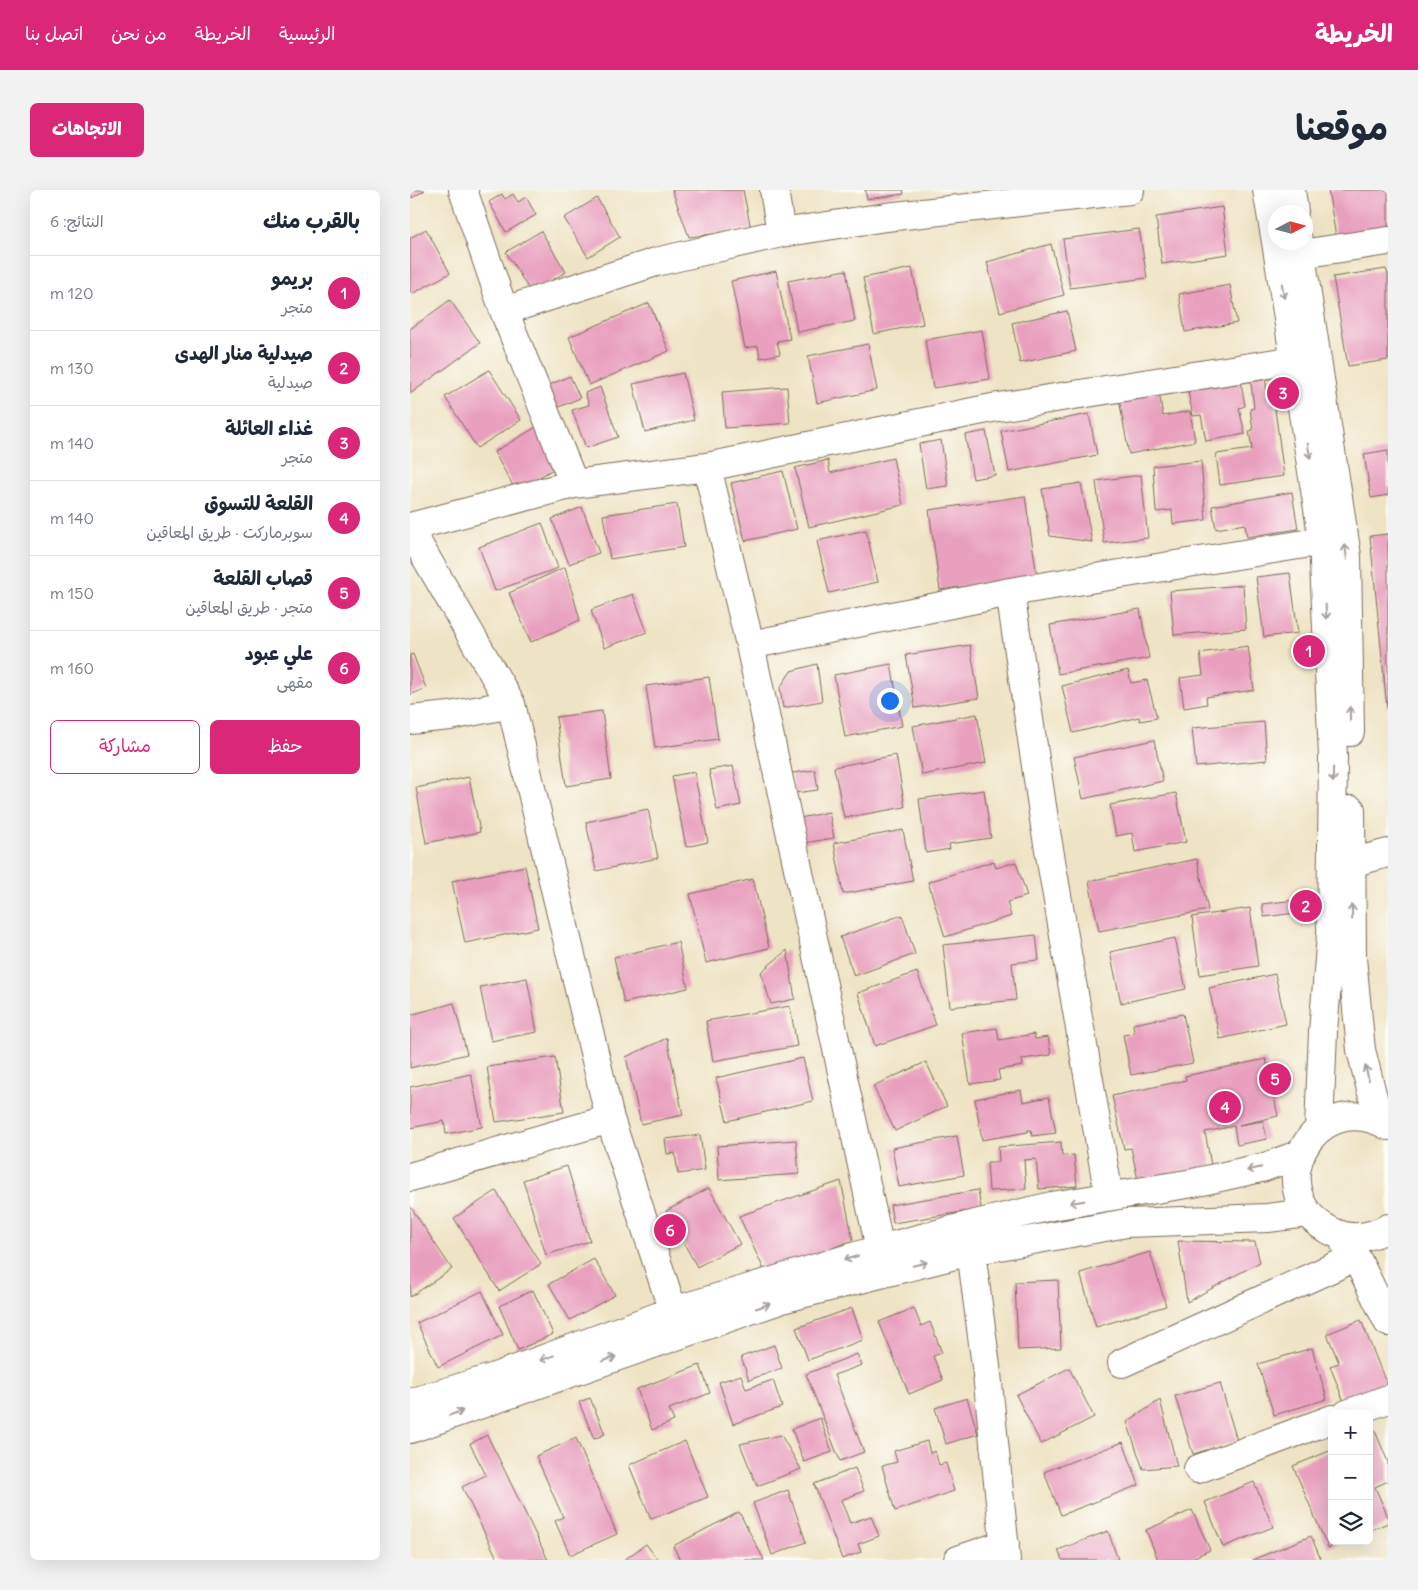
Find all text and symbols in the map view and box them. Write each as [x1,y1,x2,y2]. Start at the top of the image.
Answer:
text: الخريطة [1315,18,1393,48]
text: اتصل بنا [25,22,83,45]
text: من نحن [111,22,167,45]
text: الخريطة [195,22,251,45]
text: الرئيسية [279,22,336,45]
button: الاتجاهات [30,103,144,157]
text: موقعنا [1295,105,1388,149]
north arrow [1268,205,1313,250]
text: بالقرب منك [263,207,360,234]
text: النتائج: 6 [50,211,104,231]
text: بريمو [272,266,313,290]
one-way arrow [1279,282,1289,298]
text: 120 m [50,283,94,303]
text: 1 [341,283,347,303]
text: متجر [282,297,313,317]
text: صيدلية منار الهدى [175,341,313,365]
text: 130 m [50,358,94,378]
text: 2 [340,358,348,378]
text: صيدلية [268,372,313,392]
pin: 3 [1267,374,1299,412]
text: غذاء العائلة [225,416,313,440]
text: 140 m [50,433,94,453]
text: 3 [339,433,349,453]
one-way arrow [1304,443,1314,459]
text: متجر [282,447,313,467]
text: القلعة للتسوق [204,491,313,515]
text: 140 m [50,508,94,528]
text: 4 [339,508,349,528]
text: سوبرماركت · طريق المعاقين [146,522,313,542]
one-way arrow [1341,544,1351,560]
text: قصاب القلعة [213,566,313,590]
text: 150 m [50,583,94,603]
text: 5 [339,583,349,603]
text: متجر · طريق المعاقين [185,597,313,617]
one-way arrow [1322,604,1331,620]
pin: 1 [1293,632,1325,670]
text: علي عبود [245,641,313,665]
text: 160 m [50,658,94,678]
text: 6 [339,658,349,678]
text: مقهى [276,672,313,692]
your location [877,688,903,714]
one-way arrow [1345,707,1354,723]
button: مشاركة [50,720,200,774]
button: حفظ [210,720,360,774]
one-way arrow [1328,766,1338,783]
pin: 2 [1290,887,1322,925]
one-way arrow [1347,904,1357,920]
pin: 5 [1259,1060,1291,1098]
one-way arrow [1362,1066,1371,1082]
pin: 4 [1209,1088,1241,1126]
one-way arrow [1246,1165,1262,1174]
one-way arrow [1069,1197,1085,1207]
pin: 6 [654,1211,686,1249]
one-way arrow [844,1254,860,1264]
one-way arrow [911,1259,927,1268]
one-way arrow [755,1300,771,1310]
one-way arrow [540,1354,556,1363]
one-way arrow [601,1354,617,1363]
one-way arrow [448,1407,464,1417]
map controls [1328,1410,1373,1545]
button: + [1328,1410,1373,1455]
button: − [1328,1455,1373,1500]
button: layers [1328,1500,1373,1545]

